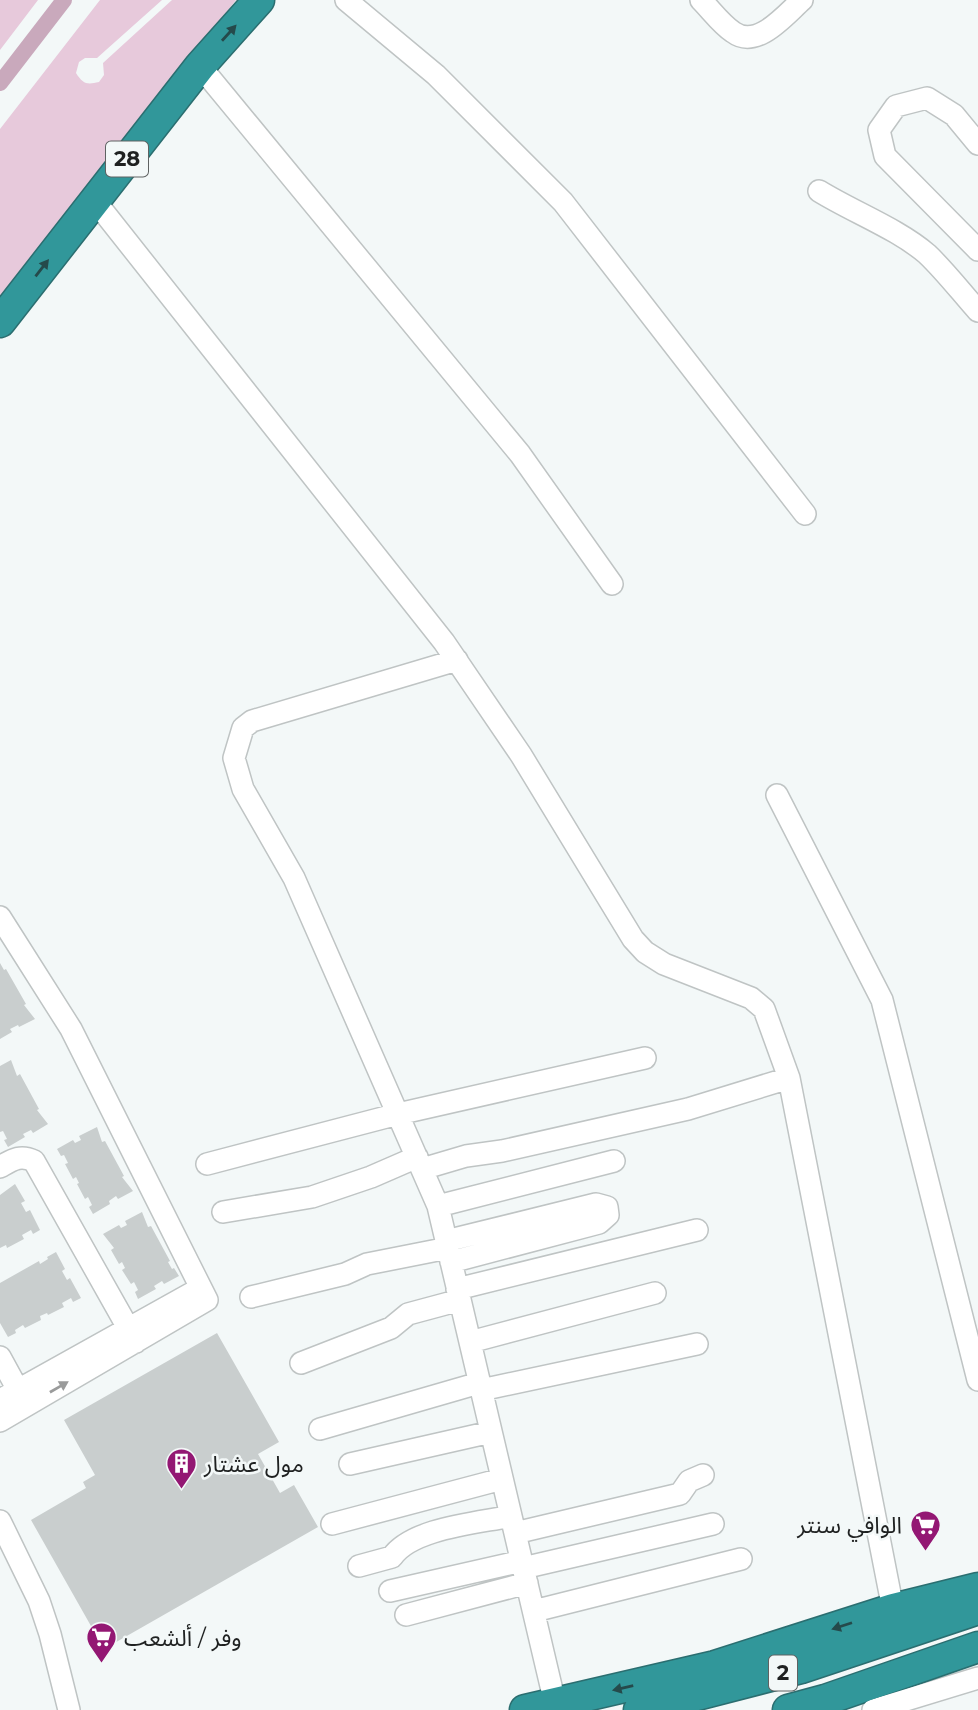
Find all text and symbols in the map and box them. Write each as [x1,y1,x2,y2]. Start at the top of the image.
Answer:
one-way arrow [221,25,237,42]
road number: 28 [106,142,148,176]
one-way arrow [34,260,49,277]
one-way arrow [50,1381,69,1393]
building icon: مول عشتار [164,1447,198,1491]
place label: مول عشتار [203,1450,304,1478]
supermarket icon: الوافي سنتر [908,1508,942,1552]
place label: الوافي سنتر [796,1511,902,1542]
supermarket icon: وفر / ألشعب [84,1621,118,1665]
one-way arrow [831,1621,852,1632]
place label: وفر / ألشعب [124,1624,241,1652]
road number: 2 [769,1656,797,1690]
one-way arrow [612,1682,634,1693]

